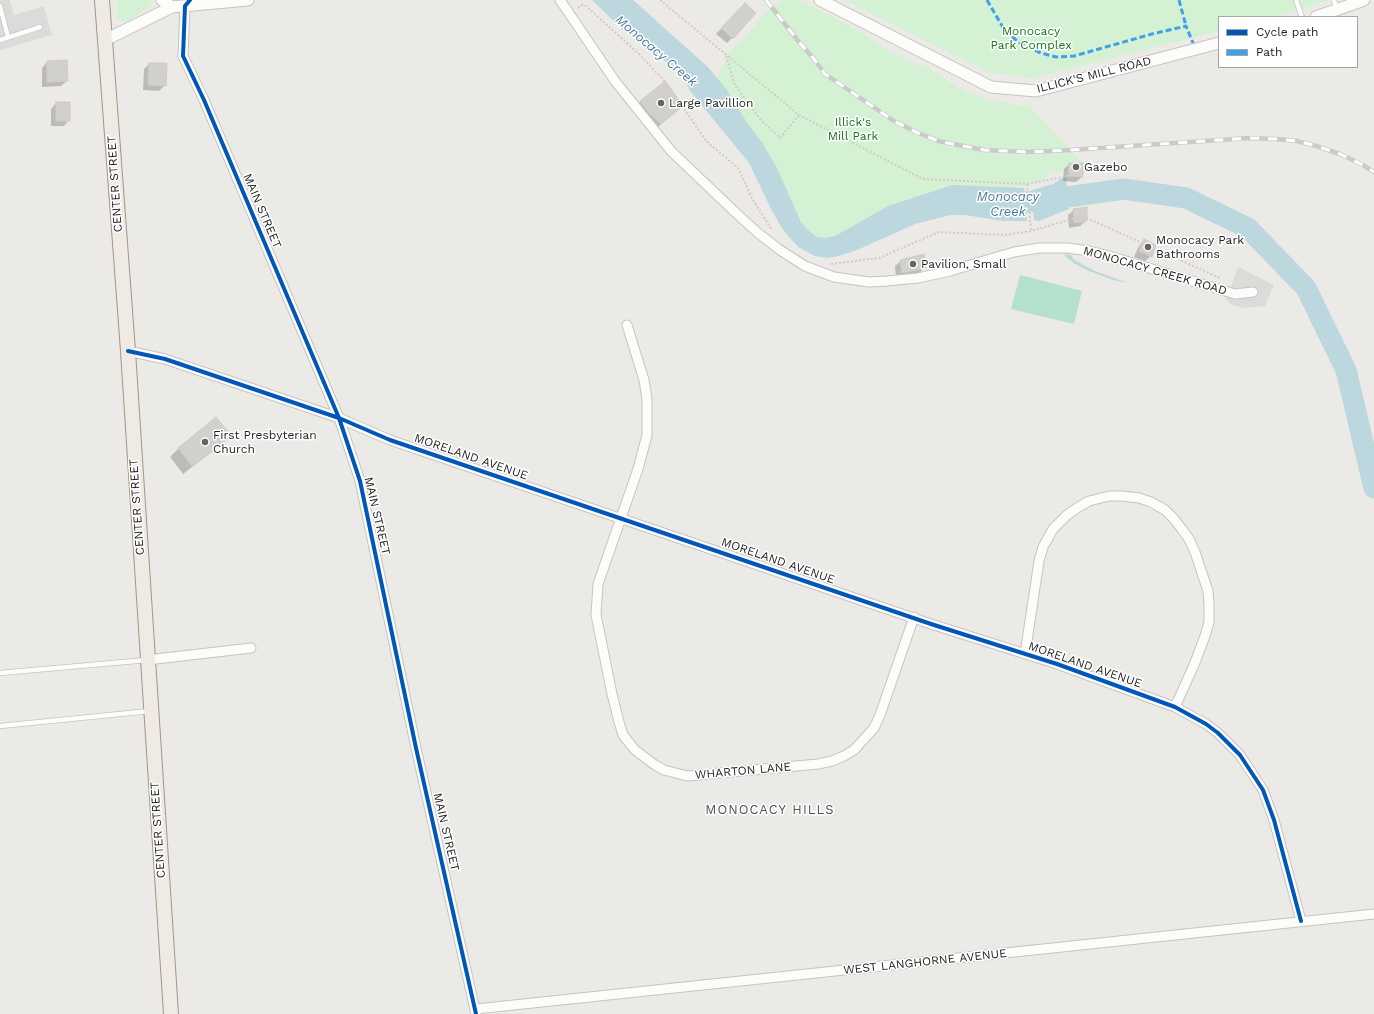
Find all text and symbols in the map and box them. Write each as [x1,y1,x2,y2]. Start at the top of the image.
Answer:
water label: Monocacy Creek [612,12,700,90]
legend [1218,16,1358,68]
park label: Monocacy Park Complex [990,24,1072,52]
text: Cycle path [1256,25,1318,39]
text: Path [1256,45,1282,59]
street label: ILLICK'S MILL ROAD [1035,54,1153,96]
place label: Large Pavillion [669,96,753,110]
marker: Large Pavillion [656,98,666,108]
park label: Illick's Mill Park [828,115,878,143]
street label: CENTER STREET [104,135,126,233]
place label: Gazebo [1084,160,1127,174]
marker: Gazebo [1071,162,1081,172]
street label: MAIN STREET [240,171,284,251]
water label: Monocacy Creek [977,189,1039,220]
place label: Monocacy Park Bathrooms [1156,233,1244,261]
marker: Monocacy Park Bathrooms [1143,242,1153,252]
street label: MONOCACY CREEK ROAD [1082,244,1228,298]
place label: Pavilion, Small [921,257,1006,271]
marker: Pavilion, Small [908,259,918,269]
place label: First Presbyterian Church [213,428,317,456]
street label: MORELAND AVENUE [412,431,530,483]
marker: First Presbyterian Church [200,437,210,447]
street label: CENTER STREET [126,458,148,556]
street label: MAIN STREET [361,476,393,556]
street label: MORELAND AVENUE [719,535,837,587]
street label: MORELAND AVENUE [1026,639,1144,691]
street label: WHARTON LANE [694,760,792,782]
street label: CENTER STREET [147,781,169,879]
street label: MAIN STREET [430,792,462,872]
district label: MONOCACY HILLS [705,802,835,818]
street label: WEST LANGHORNE AVENUE [843,946,1007,978]

